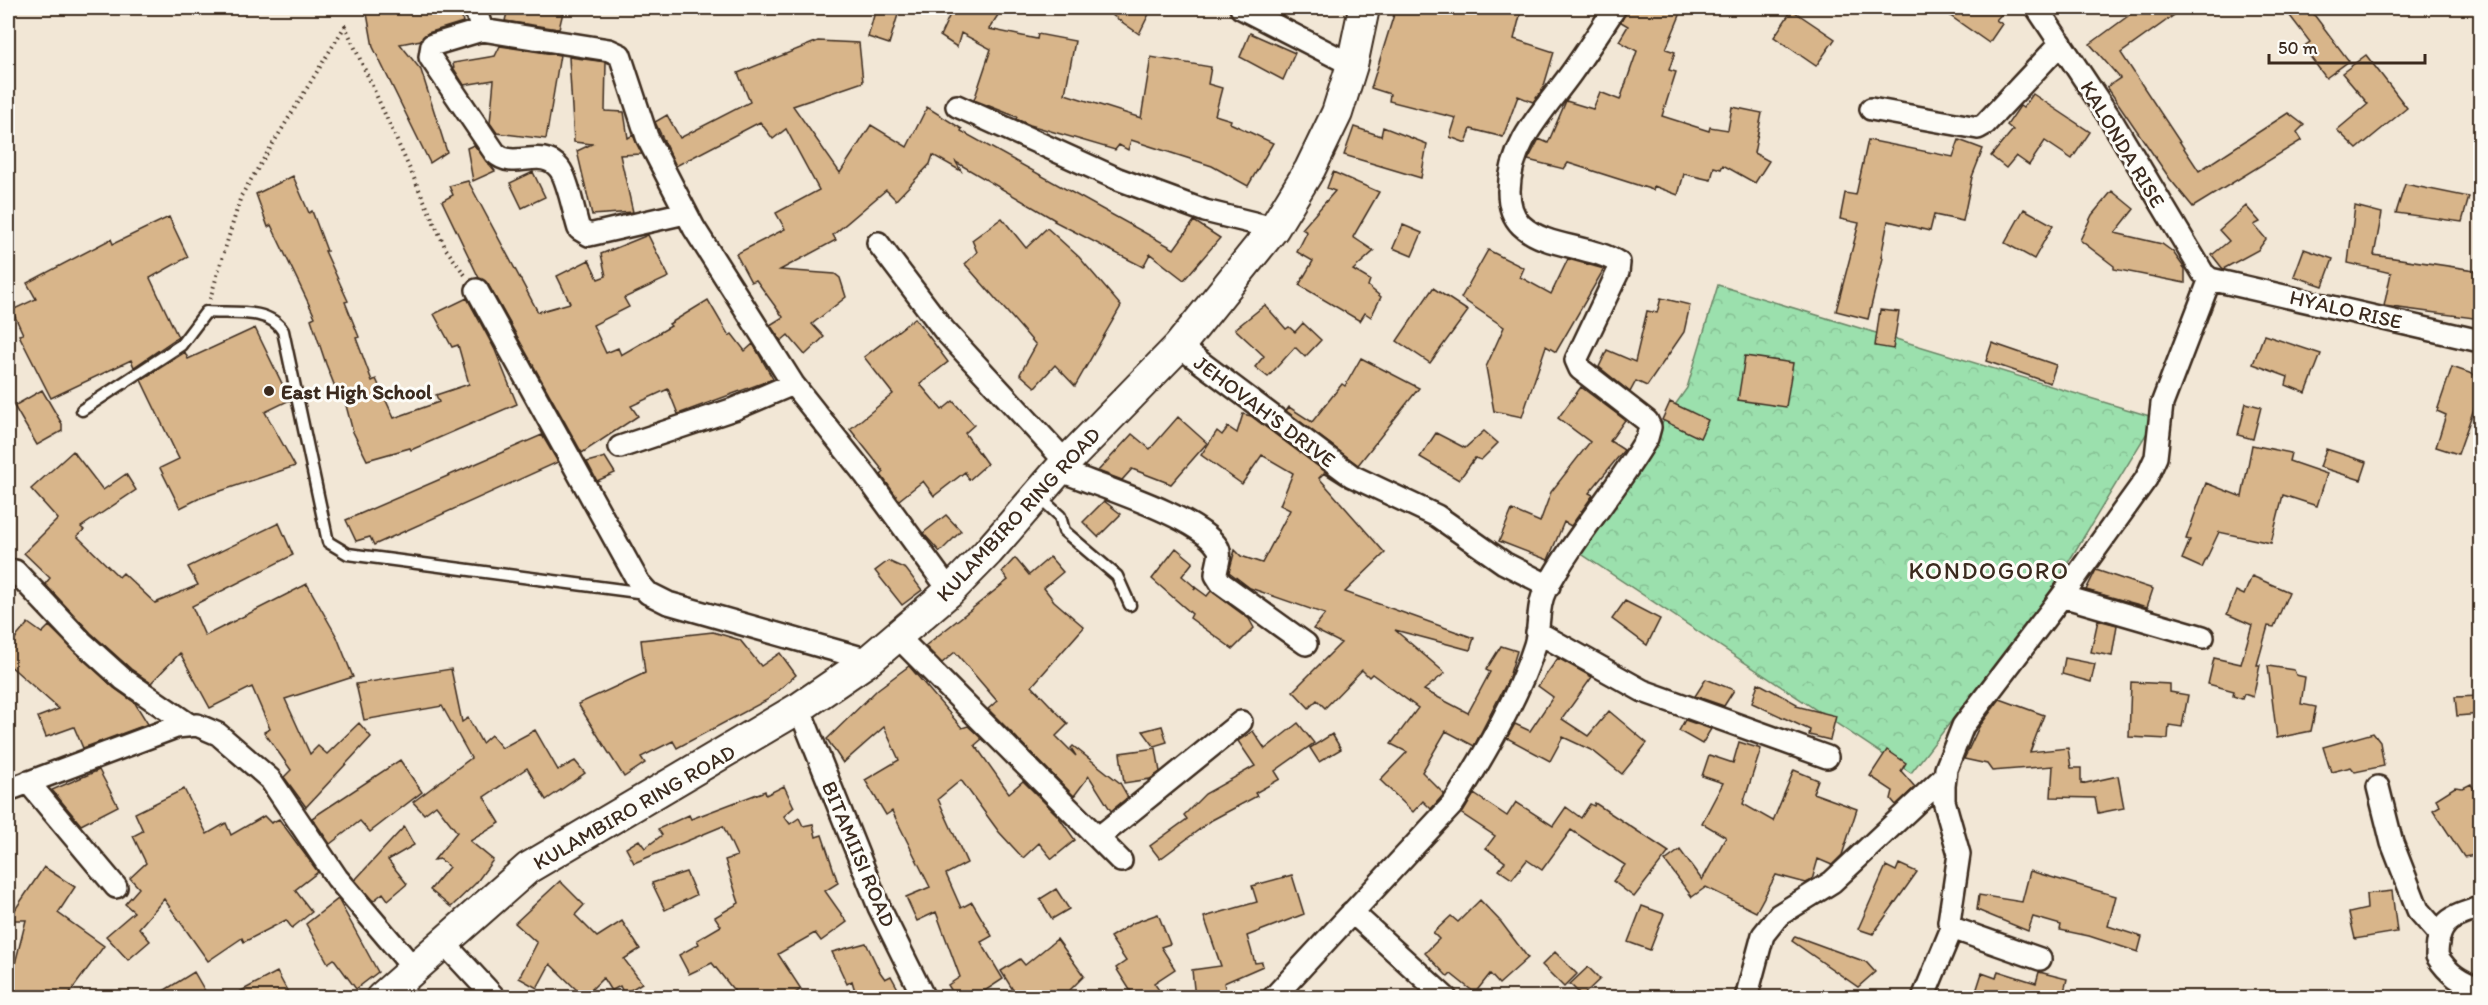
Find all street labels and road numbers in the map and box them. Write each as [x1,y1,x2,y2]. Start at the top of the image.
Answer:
street label: KALONDA RISE [2075,76,2171,212]
street label: HYALO RISE [2287,284,2405,334]
street label: JEHOVAH'S DRIVE [1189,350,1341,473]
street label: KULAMBIRO RING ROAD [931,422,1105,606]
street label: KULAMBIRO RING ROAD [528,739,740,875]
street label: BITAMIISI ROAD [817,777,901,931]

